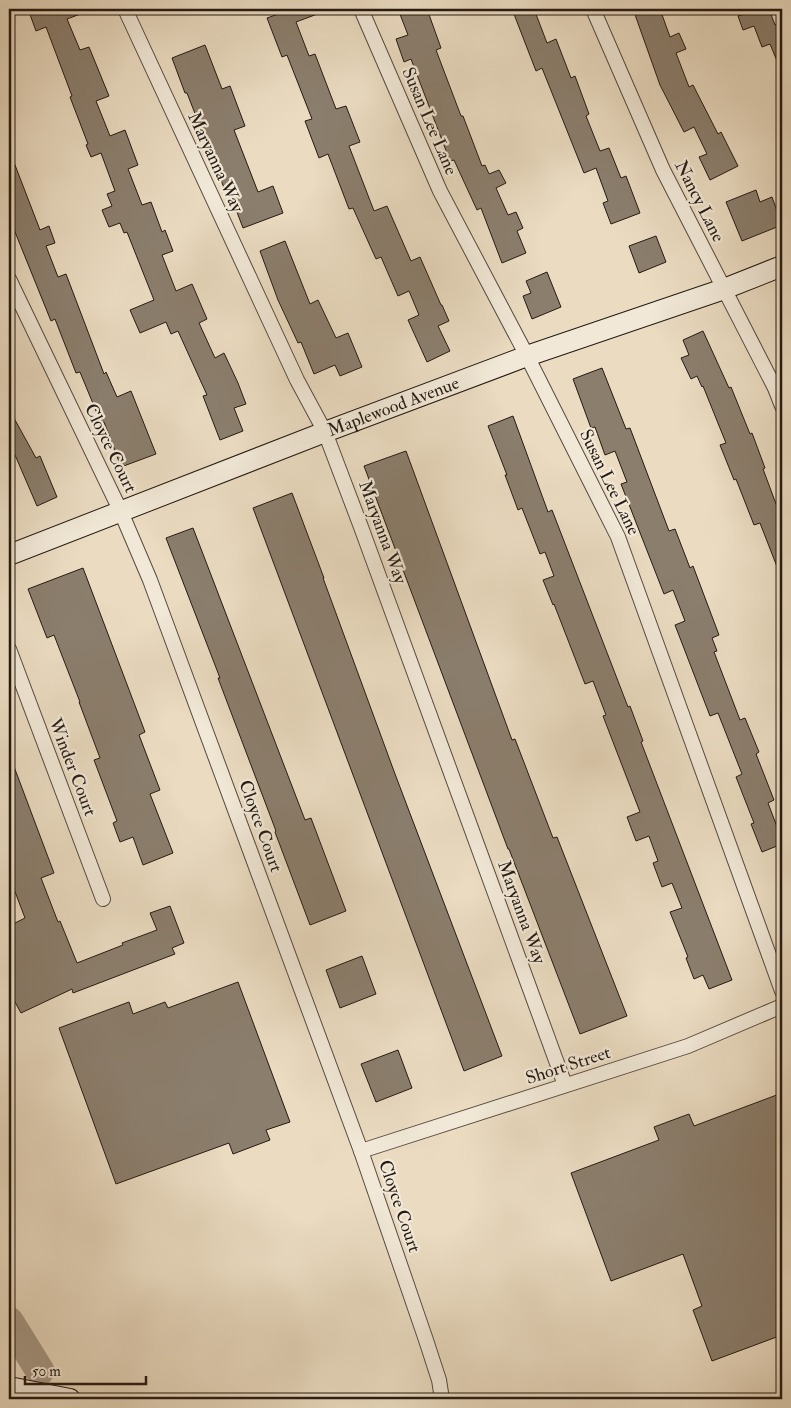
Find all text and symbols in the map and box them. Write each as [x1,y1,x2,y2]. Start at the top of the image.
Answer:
street label: Susan Lee Lane [396,64,463,179]
street label: Maryanna Way [182,108,249,217]
street label: Nancy Lane [669,157,730,246]
street label: Maplewood Avenue [324,371,463,442]
street label: Cloyce Court [79,400,142,497]
street label: Susan Lee Lane [574,425,645,539]
street label: Maryanna Way [353,477,412,588]
street label: Winder Court [43,714,102,819]
street label: Cloyce Court [233,777,288,876]
street label: Maryanna Way [492,857,551,968]
street label: Short Street [523,1041,614,1090]
street label: Cloyce Court [373,1157,426,1256]
scale bar [25,1353,146,1385]
text: 50 m [32,1362,61,1381]

